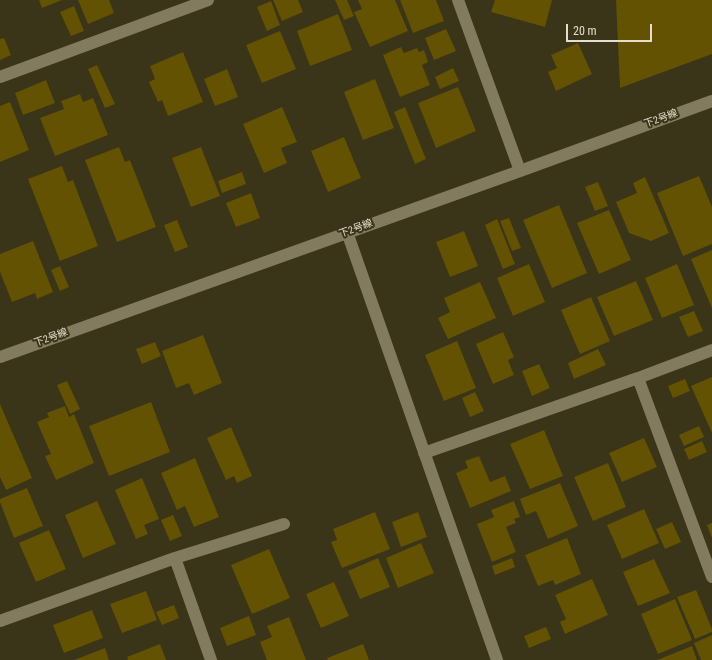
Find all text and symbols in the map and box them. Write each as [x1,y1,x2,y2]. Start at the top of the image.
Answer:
scale bar [568,16,654,42]
text: 20 m [573,24,597,38]
street label: 下2号線 [643,107,679,131]
street label: 下2号線 [338,217,374,241]
street label: 下2号線 [33,326,69,350]

